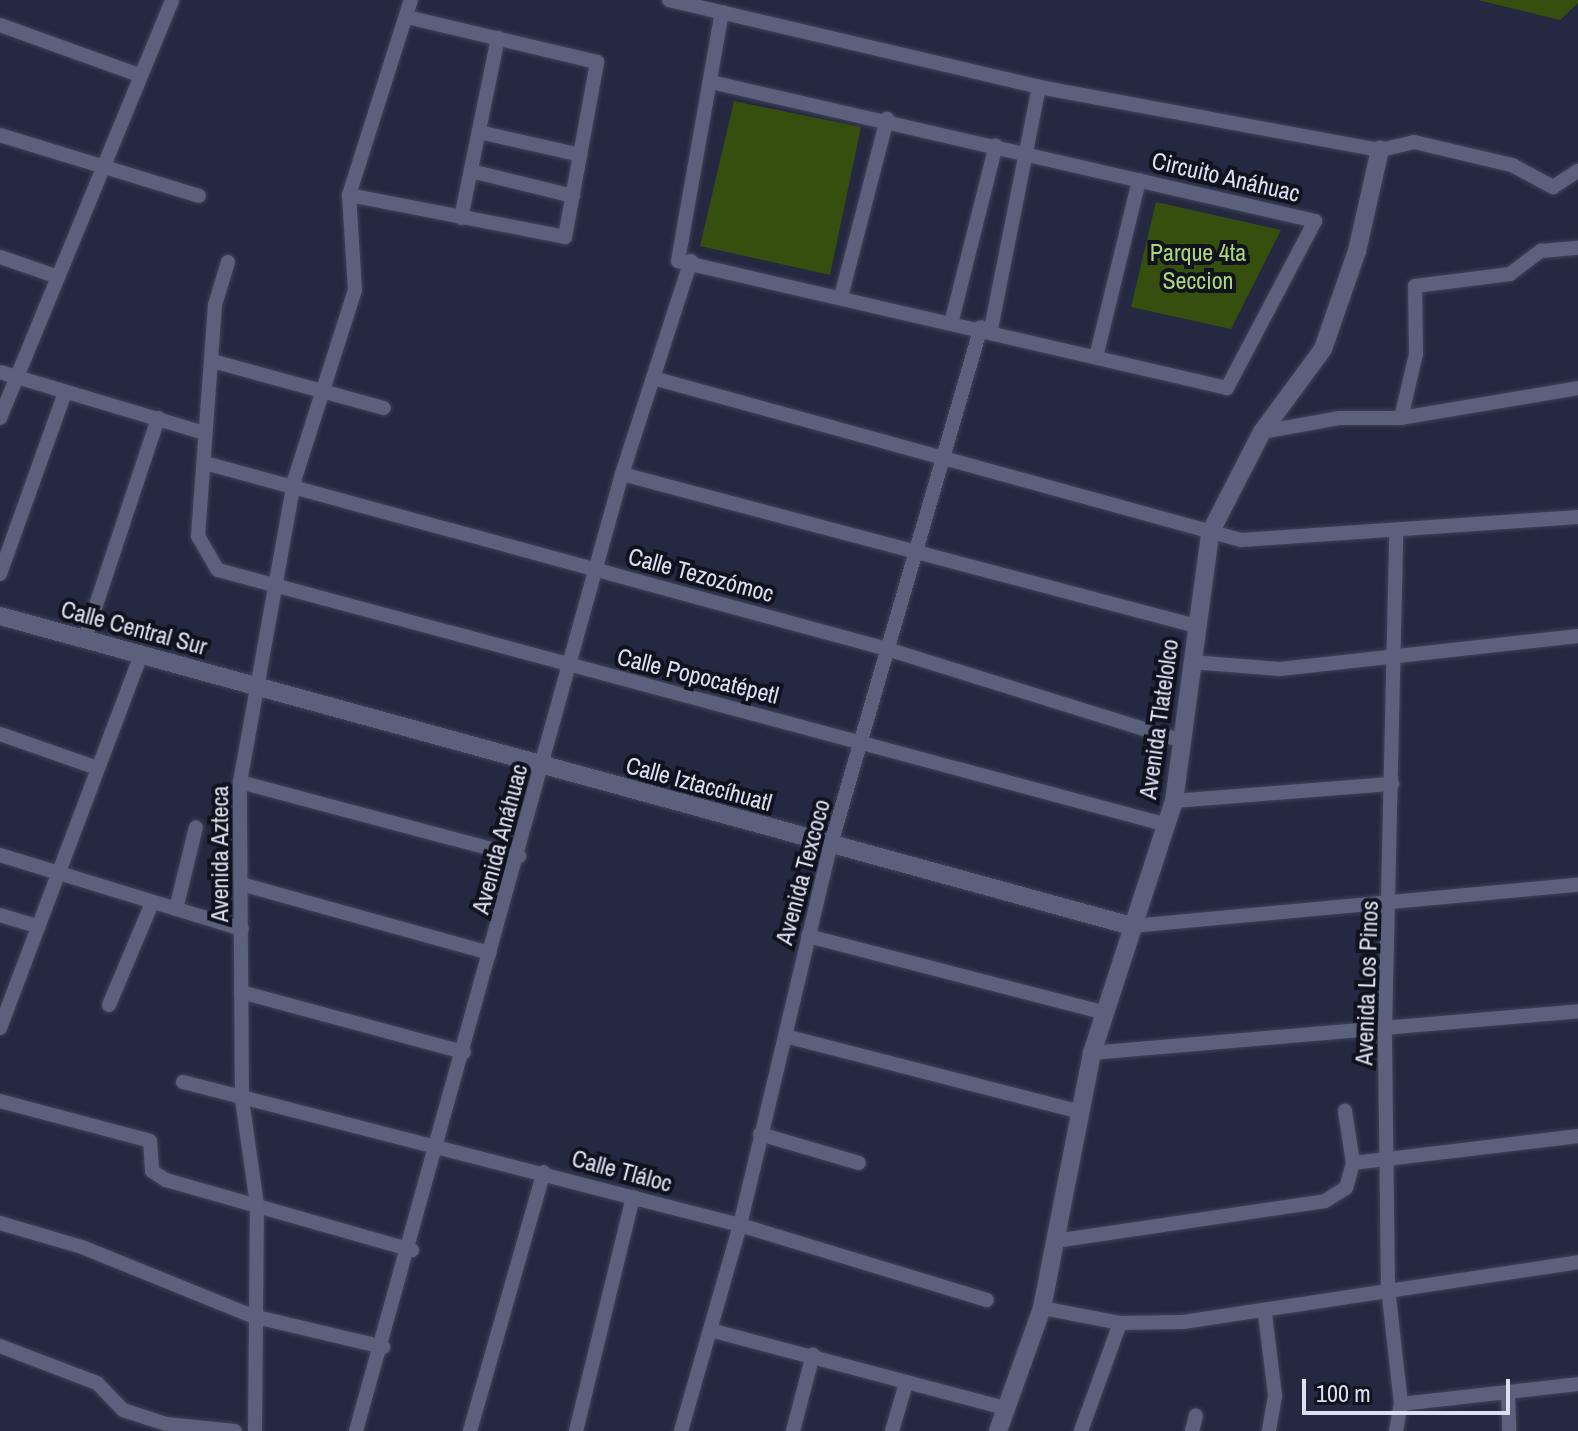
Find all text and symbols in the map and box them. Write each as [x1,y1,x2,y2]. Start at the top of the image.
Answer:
street label: Circuito Anáhuac [1149,146,1303,208]
park label: Parque 4ta Seccion [1150,239,1246,295]
street label: Calle Tezozómoc [625,542,777,608]
street label: Calle Central Sur [58,595,210,661]
street label: Avenida Tlatelolco [1133,637,1185,801]
street label: Calle Popocatépetl [614,642,782,710]
street label: Calle Iztaccíhuatl [623,751,775,817]
street label: Avenida Anáhuac [466,760,534,918]
street label: Avenida Azteca [206,785,234,923]
street label: Avenida Texcoco [770,796,836,948]
street label: Avenida Los Pinos [1350,900,1384,1066]
street label: Calle Tláloc [569,1144,675,1198]
scale bar [1306,1363,1514,1413]
text: 100 m [1316,1377,1371,1409]

